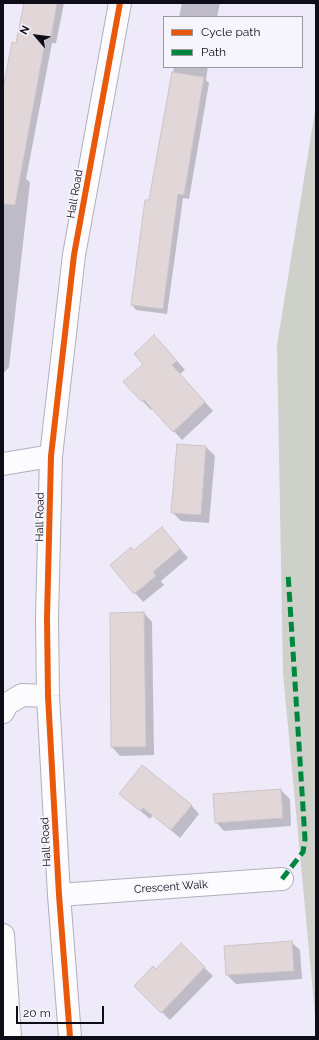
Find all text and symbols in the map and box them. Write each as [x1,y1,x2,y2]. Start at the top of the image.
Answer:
north arrow [16,16,56,56]
legend [163,16,303,68]
text: N [17,23,33,37]
text: Cycle path [201,25,260,39]
text: Path [201,45,226,59]
street label: Hall Road [64,169,86,219]
street label: Hall Road [33,492,47,542]
street label: Hall Road [38,817,54,867]
street label: Crescent Walk [134,878,208,896]
scale bar [18,998,106,1024]
text: 20 m [23,1006,51,1020]

